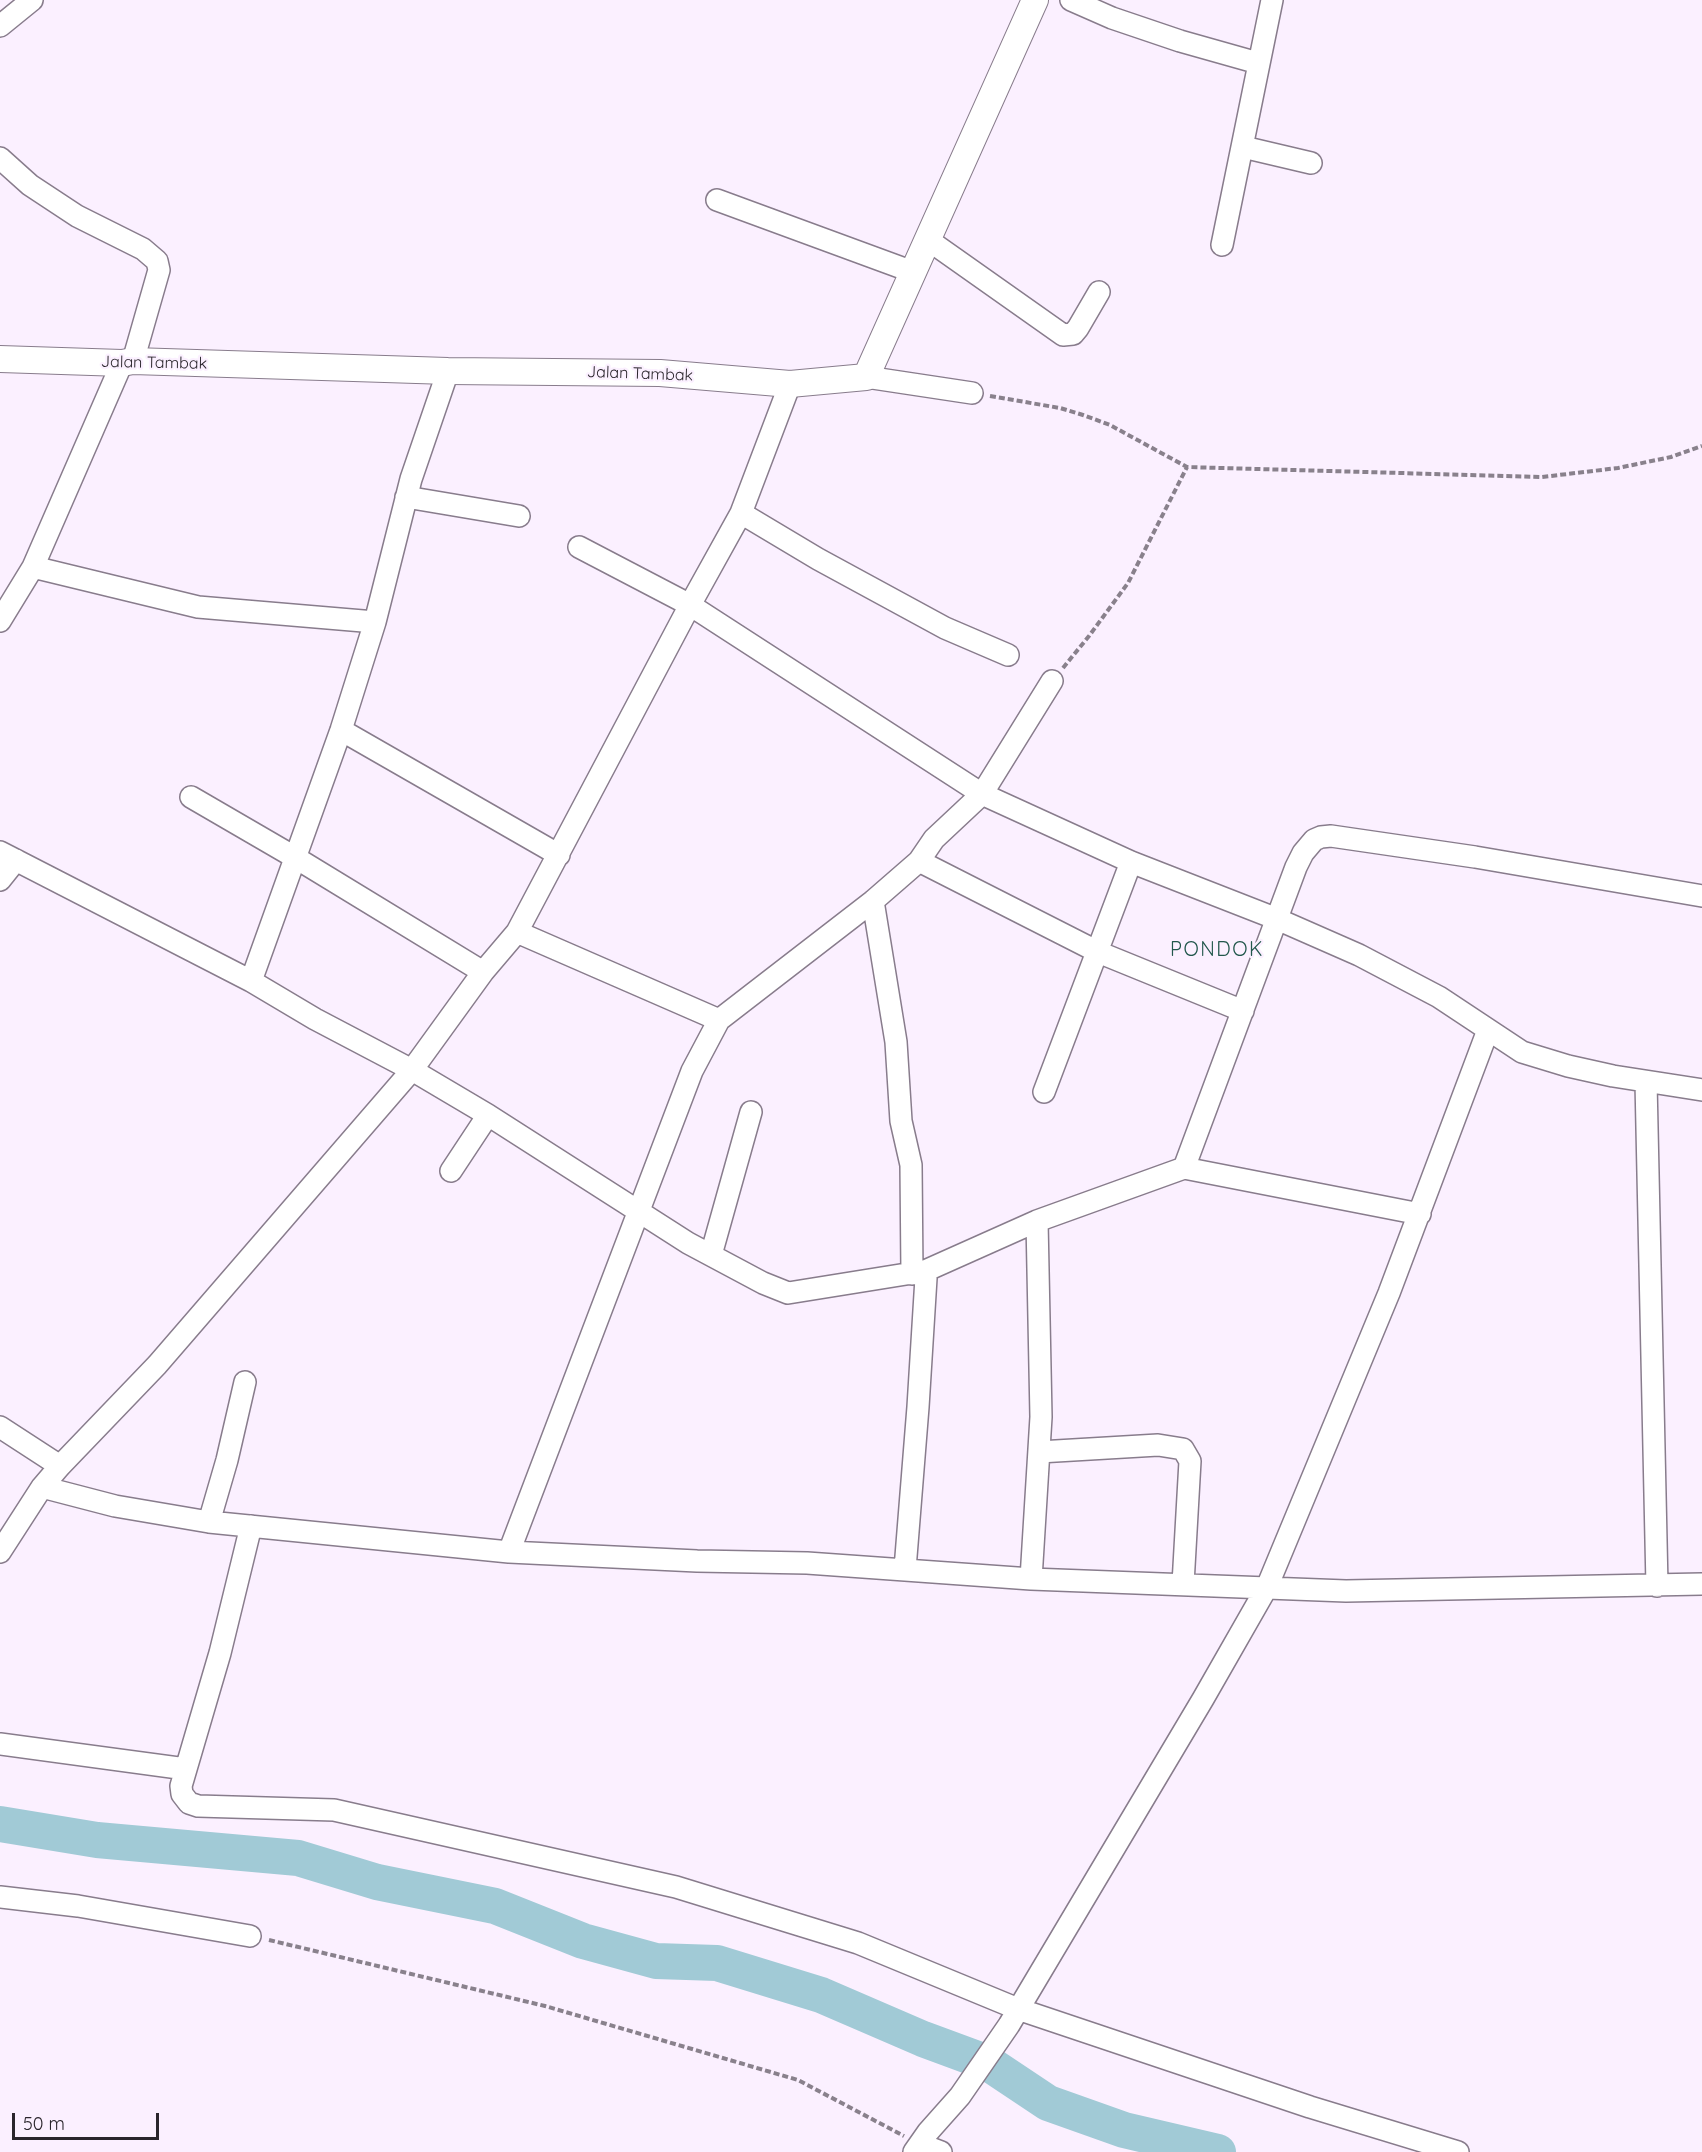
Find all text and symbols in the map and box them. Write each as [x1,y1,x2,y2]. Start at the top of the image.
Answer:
street label: Jalan Tambak [101,352,207,374]
street label: Jalan Tambak [587,363,693,385]
district label: PONDOK [1170,938,1264,962]
scale bar [15,2101,162,2139]
text: 50 m [23,2112,65,2135]

